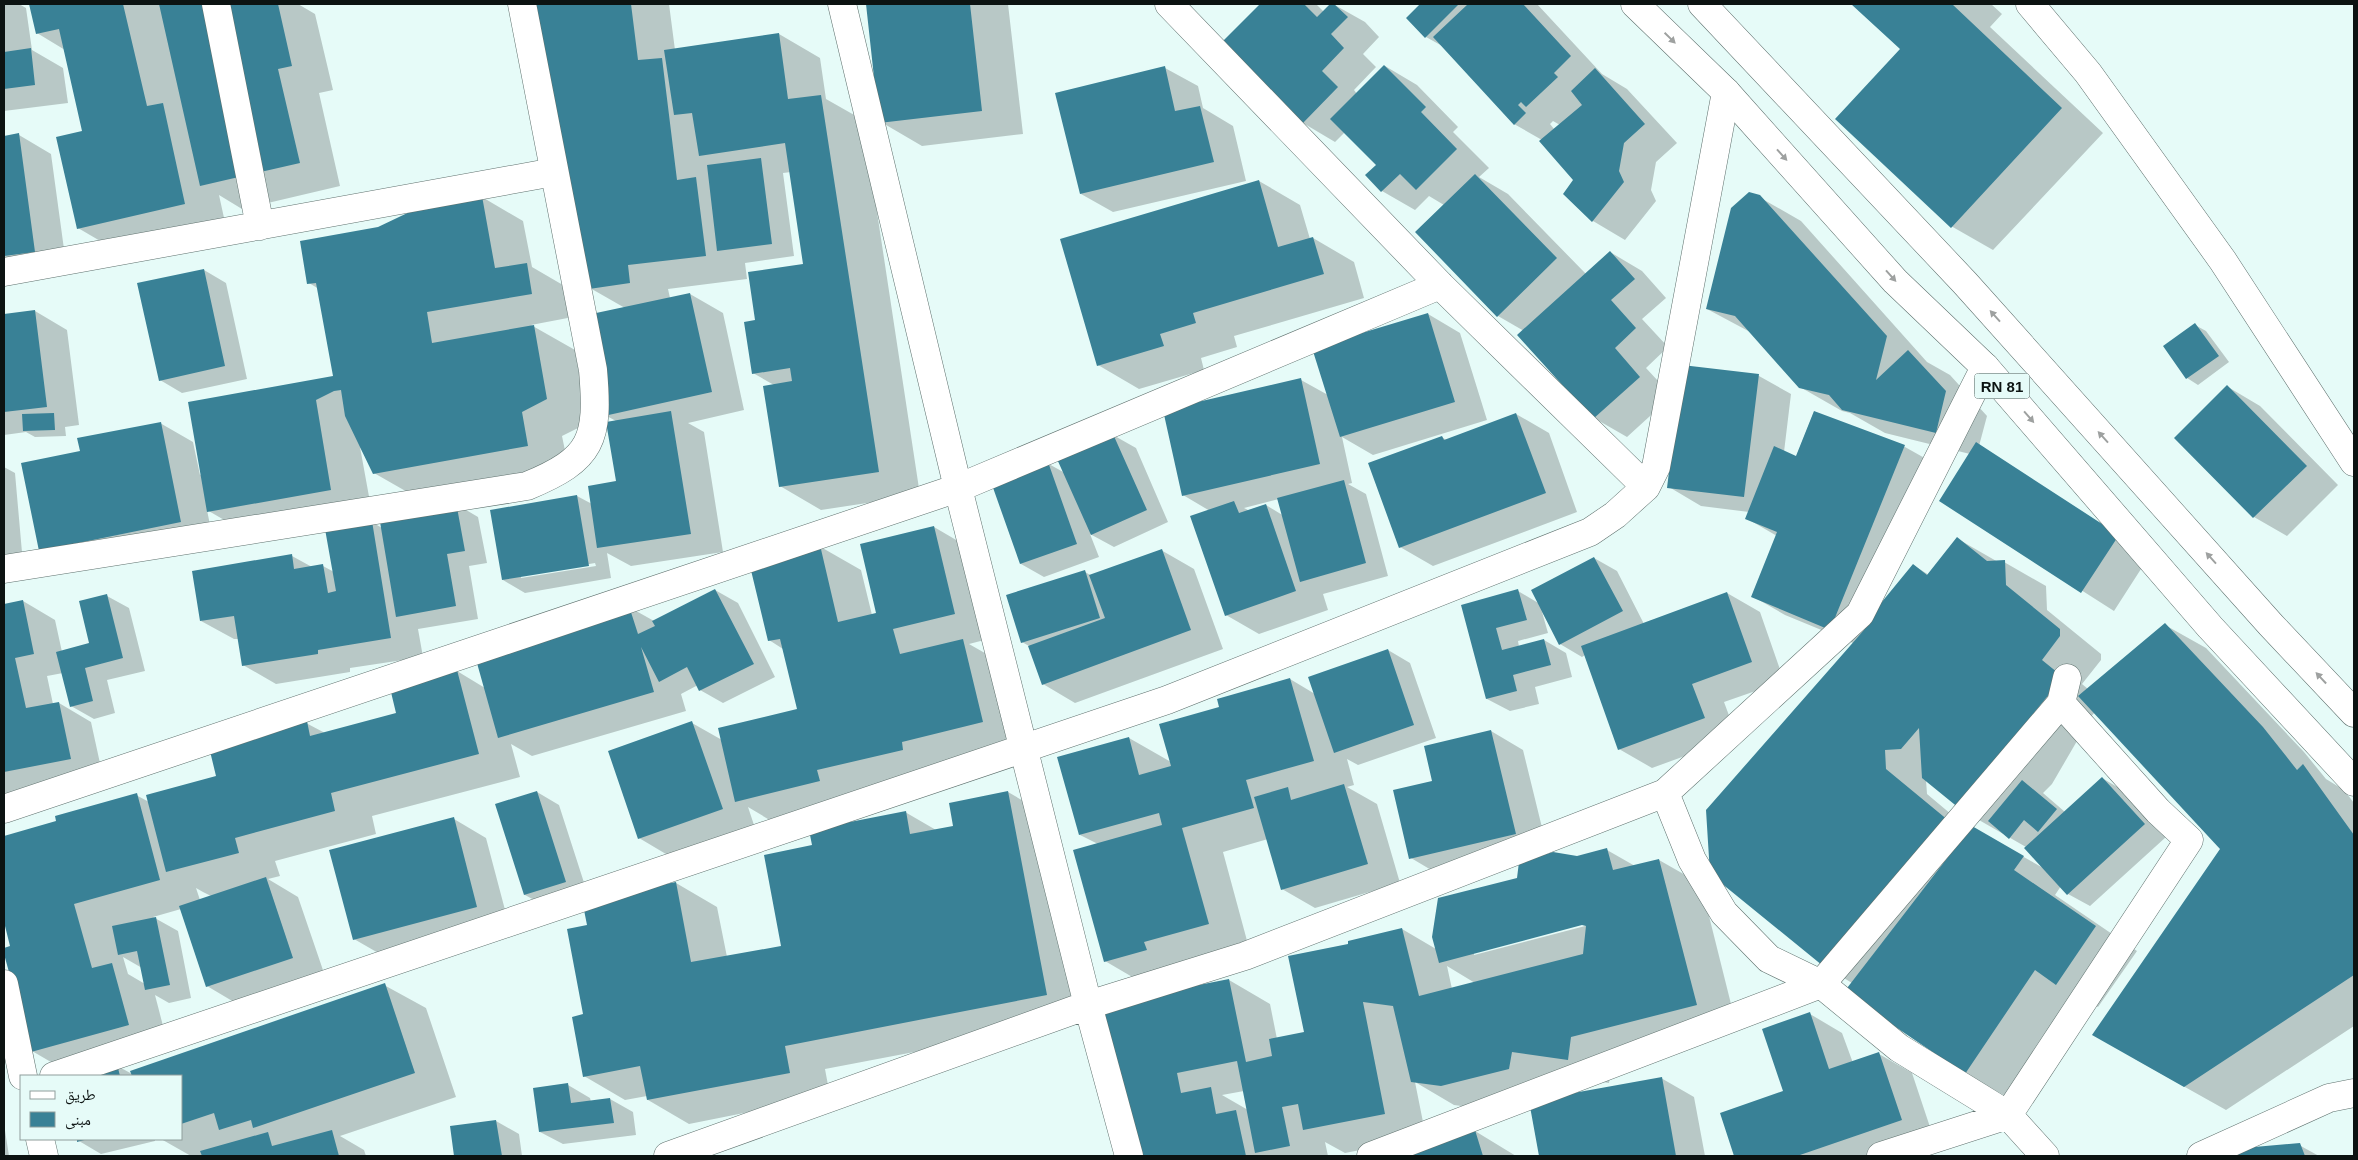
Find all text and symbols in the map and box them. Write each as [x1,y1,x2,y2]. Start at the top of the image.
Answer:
one-way arrow [1664,32,1676,44]
one-way arrow [1776,149,1788,161]
one-way arrow [1885,270,1896,283]
one-way arrow [1989,309,2000,322]
road number: RN 81 [1974,374,2030,398]
one-way arrow [2023,410,2034,423]
one-way arrow [2097,431,2109,443]
one-way arrow [2205,552,2217,564]
one-way arrow [2315,672,2327,684]
legend [20,1075,182,1140]
text: طريق [65,1086,96,1105]
text: مبنى [65,1111,91,1130]

